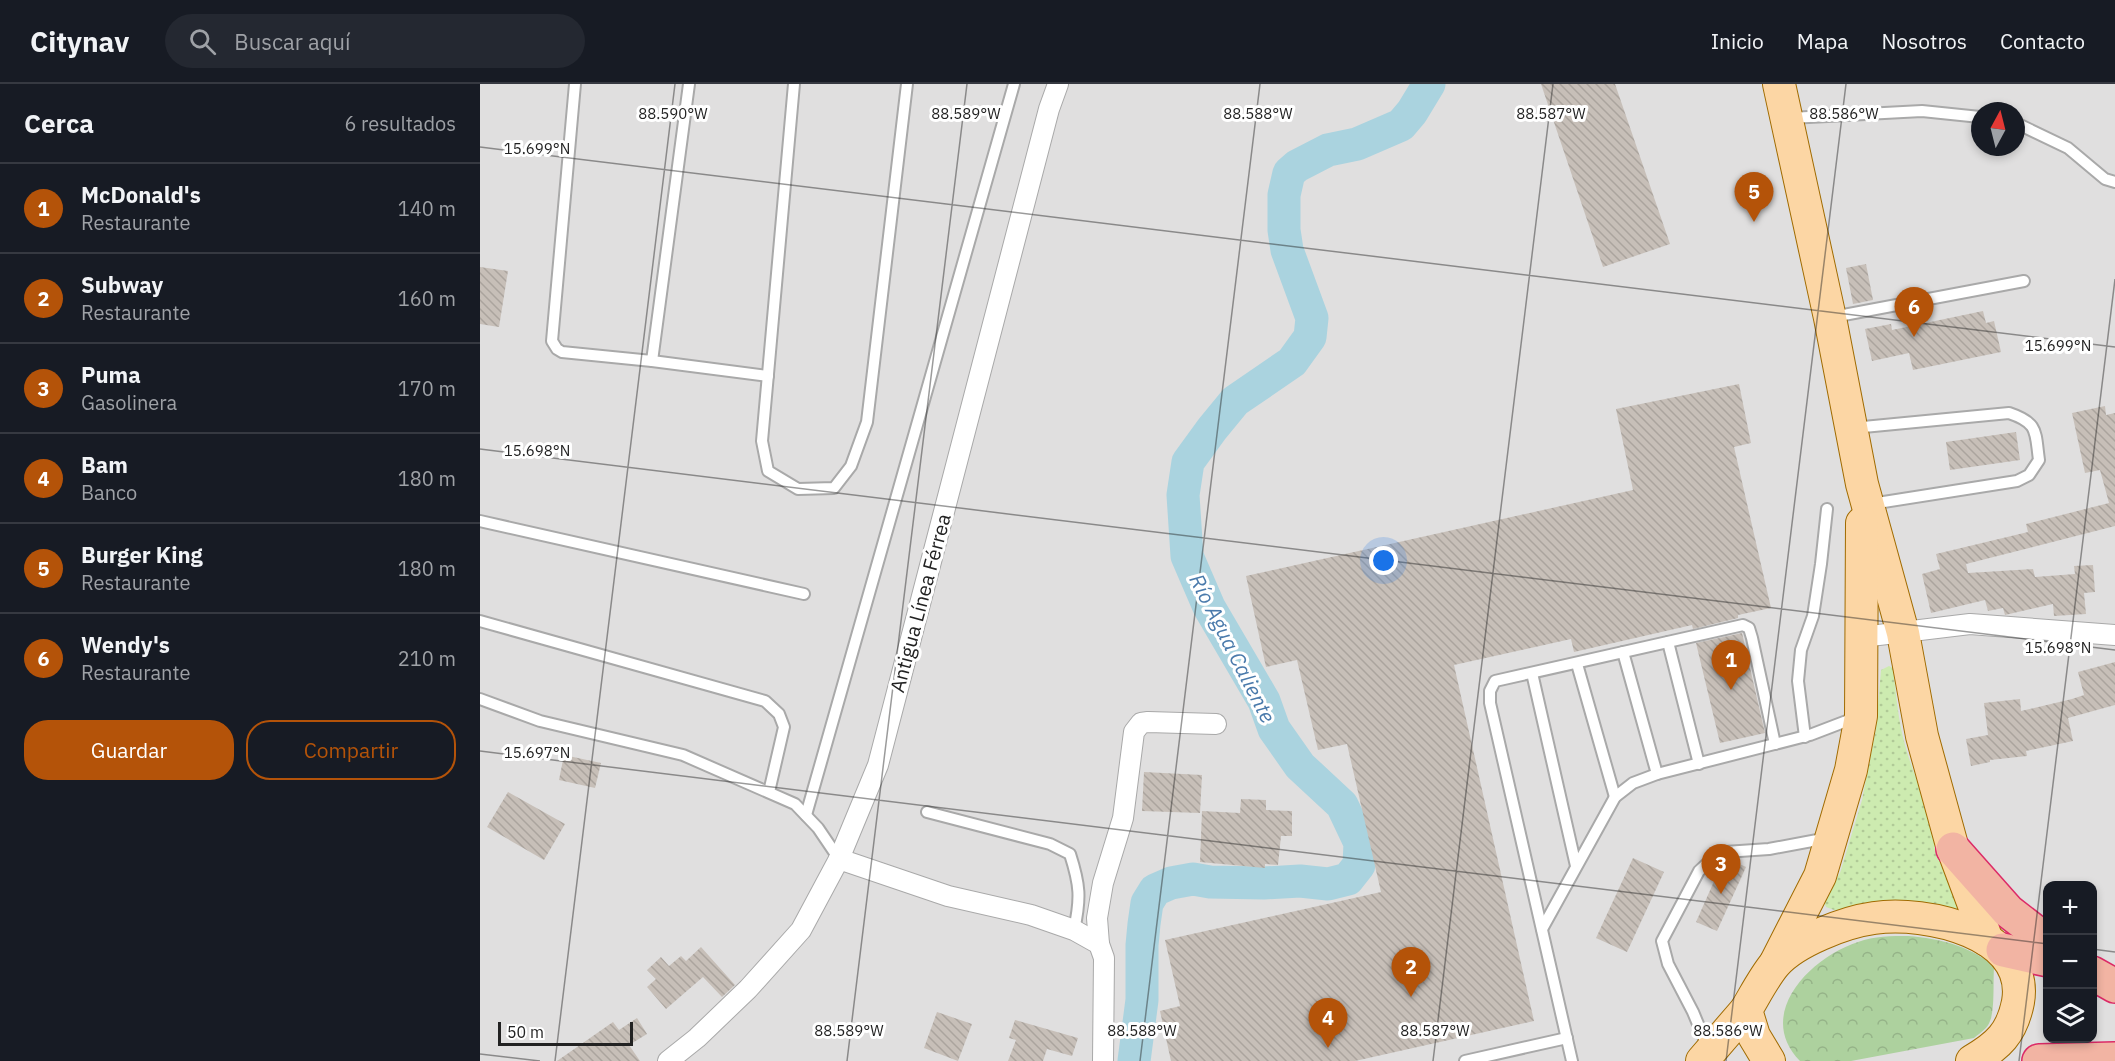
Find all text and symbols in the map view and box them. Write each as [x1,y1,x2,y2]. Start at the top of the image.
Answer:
search box [165,14,585,68]
text: Citynav [30,23,129,60]
icon: search [186,25,219,58]
text: Buscar aquí [234,27,351,56]
text: Inicio [1711,27,1764,55]
text: Mapa [1797,27,1849,55]
text: Nosotros [1882,27,1967,55]
text: Contacto [2000,27,2085,55]
north arrow [1971,102,2025,156]
text: 88.590°W [638,104,708,123]
text: 88.589°W [931,104,1001,123]
text: 88.588°W [1223,104,1293,123]
text: 88.587°W [1516,104,1586,123]
text: 88.586°W [1809,104,1879,123]
text: Cerca [24,106,94,140]
text: 6 resultados [344,110,456,137]
text: 15.699°N [504,139,570,158]
pin: 5 [1734,172,1774,222]
text: McDonald's [81,180,201,209]
text: 1 [38,195,50,222]
text: 140 m [398,195,456,222]
text: Restaurante [81,209,190,236]
text: Subway [81,270,163,299]
text: 2 [38,285,50,312]
text: 160 m [398,285,456,312]
pin: 6 [1894,288,1934,337]
text: Restaurante [81,299,190,326]
text: 15.699°N [2025,336,2091,355]
text: Puma [81,360,141,389]
text: 3 [38,375,50,402]
text: 170 m [398,375,456,402]
text: Gasolinera [81,389,177,416]
text: 15.698°N [504,441,570,460]
text: Bam [81,450,128,479]
text: 4 [38,465,50,492]
text: 180 m [398,465,456,492]
text: Banco [81,479,137,506]
street label: Antigua Línea Férrea [883,510,957,695]
text: Burger King [81,540,203,569]
your location [1369,546,1398,575]
text: 5 [38,555,50,582]
text: 180 m [398,555,456,582]
text: Restaurante [81,569,190,596]
water label: Río Agua Caliente [1183,569,1283,727]
text: Wendy's [81,630,170,659]
text: 15.698°N [2025,638,2091,657]
pin: 1 [1712,640,1750,690]
text: 6 [38,645,50,672]
text: 210 m [398,645,456,672]
text: Restaurante [81,659,190,686]
button: Guardar [24,720,234,780]
button: Compartir [246,720,456,780]
text: 15.697°N [504,743,570,762]
pin: 3 [1702,844,1740,894]
map controls [2043,881,2097,1043]
button: + [2043,881,2097,935]
button: − [2043,935,2097,989]
pin: 2 [1392,948,1430,997]
button: layers [2043,989,2097,1043]
pin: 4 [1308,998,1348,1048]
scale bar [498,1019,633,1046]
text: 88.589°W [814,1021,884,1040]
text: 88.588°W [1107,1021,1177,1040]
text: 88.587°W [1400,1021,1470,1040]
text: 88.586°W [1693,1021,1763,1040]
text: 50 m [507,1022,544,1042]

